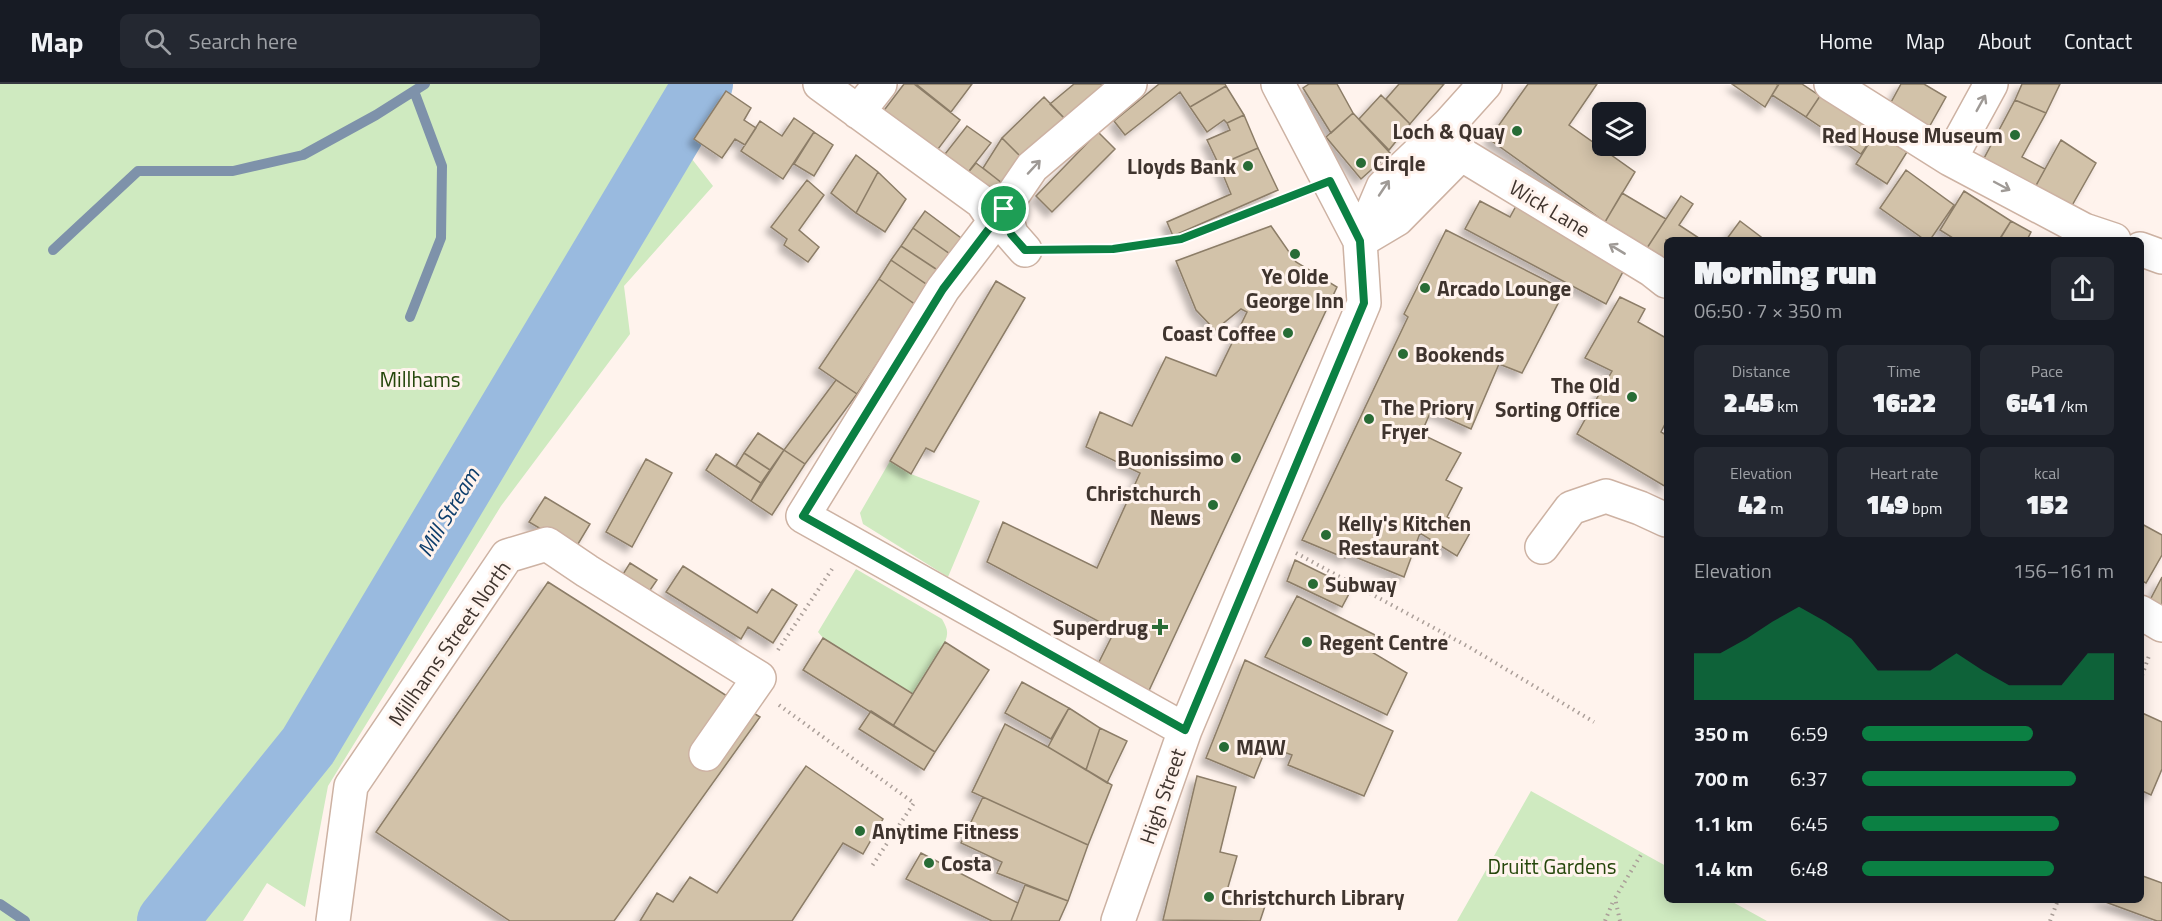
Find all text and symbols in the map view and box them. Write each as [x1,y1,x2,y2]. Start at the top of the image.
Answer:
search box [120,14,540,68]
text: Map [30,20,84,63]
text: Search here [189,24,298,58]
icon: search [141,25,174,58]
text: Home [1819,25,1873,57]
text: Map [1906,25,1945,57]
text: About [1978,25,2031,57]
text: Contact [2064,25,2132,57]
one-way arrow [1975,95,1987,112]
map controls [1592,102,1646,156]
button: layers [1592,102,1646,156]
place label: Loch & Quay [1393,115,1505,147]
place label: Red House Museum [1822,119,2003,151]
marker: Loch & Quay [1510,124,1524,138]
marker: Red House Museum [2008,128,2022,142]
place label: Cirqle [1373,147,1425,179]
place label: Lloyds Bank [1127,150,1236,182]
marker: Cirqle [1354,156,1368,170]
marker: Lloyds Bank [1241,159,1255,173]
one-way arrow [1027,160,1042,175]
street label: Wick Lane [1503,171,1597,245]
one-way arrow [1378,180,1391,197]
one-way arrow [1992,181,2010,192]
pin [978,183,1029,234]
icon: arrive [987,192,1020,225]
one-way arrow [1609,242,1626,254]
marker: Ye Olde George Inn [1288,247,1302,261]
text: Morning run [1694,247,1876,297]
button: share [2051,257,2114,320]
place label: Ye Olde George Inn [1246,260,1344,316]
place label: Arcado Lounge [1437,272,1571,304]
marker: Arcado Lounge [1418,281,1432,295]
text: 06:50 · 7 × 350 m [1694,295,1842,326]
place label: Coast Coffee [1162,317,1276,349]
marker: Coast Coffee [1281,326,1295,340]
place label: Bookends [1415,338,1505,370]
marker: Bookends [1396,347,1410,361]
text: Distance [1732,359,1790,383]
text: Time [1887,359,1921,383]
text: Pace [2031,359,2063,383]
park label: Millhams [379,363,461,395]
place label: The Old Sorting Office [1495,369,1620,425]
text: 2.45 [1724,383,1774,422]
text: 16:22 [1872,383,1936,422]
text: 6:41 [2006,383,2057,422]
marker: The Old Sorting Office [1625,390,1639,404]
place label: The Priory Fryer [1381,391,1475,447]
text: km [1774,394,1798,418]
text: /km [2057,394,2088,418]
marker: The Priory Fryer [1362,412,1376,426]
place label: Buonissimo [1117,442,1224,474]
marker: Buonissimo [1229,451,1243,465]
water label: Mill Stream [408,460,488,563]
text: Elevation [1730,461,1792,485]
text: Heart rate [1870,461,1938,485]
text: kcal [2034,461,2060,485]
place label: Christchurch News [1086,477,1201,533]
text: 42 [1738,485,1767,524]
text: 149 [1866,485,1909,524]
text: 152 [2026,485,2068,524]
text: m [1767,496,1784,520]
text: bpm [1909,496,1942,520]
marker: Christchurch News [1206,498,1220,512]
place label: Kelly's Kitchen Restaurant [1338,507,1471,563]
marker: Kelly's Kitchen Restaurant [1319,528,1333,542]
street label: Millhams Street North [380,554,518,732]
text: Elevation [1694,555,1772,586]
text: 156–161 m [2013,555,2114,586]
place label: Subway [1325,568,1397,600]
marker: Subway [1306,577,1320,591]
place label: Superdrug [1053,611,1148,643]
marker: Superdrug [1153,620,1167,634]
place label: Regent Centre [1319,626,1448,658]
marker: Regent Centre [1300,635,1314,649]
text: 350 m [1694,718,1749,749]
text: 6:59 [1790,718,1828,749]
place label: MAW [1236,731,1286,763]
marker: MAW [1217,740,1231,754]
street label: High Street [1131,743,1194,848]
text: 700 m [1694,763,1749,794]
text: 6:37 [1790,763,1828,794]
text: 1.1 km [1694,808,1753,839]
text: 6:45 [1790,808,1828,839]
place label: Anytime Fitness [872,815,1019,847]
marker: Anytime Fitness [853,824,867,838]
place label: Costa [941,847,992,879]
park label: Druitt Gardens [1487,850,1617,882]
text: 1.4 km [1694,853,1753,884]
text: 6:48 [1790,853,1828,884]
marker: Costa [922,856,936,870]
place label: Christchurch Library [1221,881,1405,913]
marker: Christchurch Library [1202,890,1216,904]

